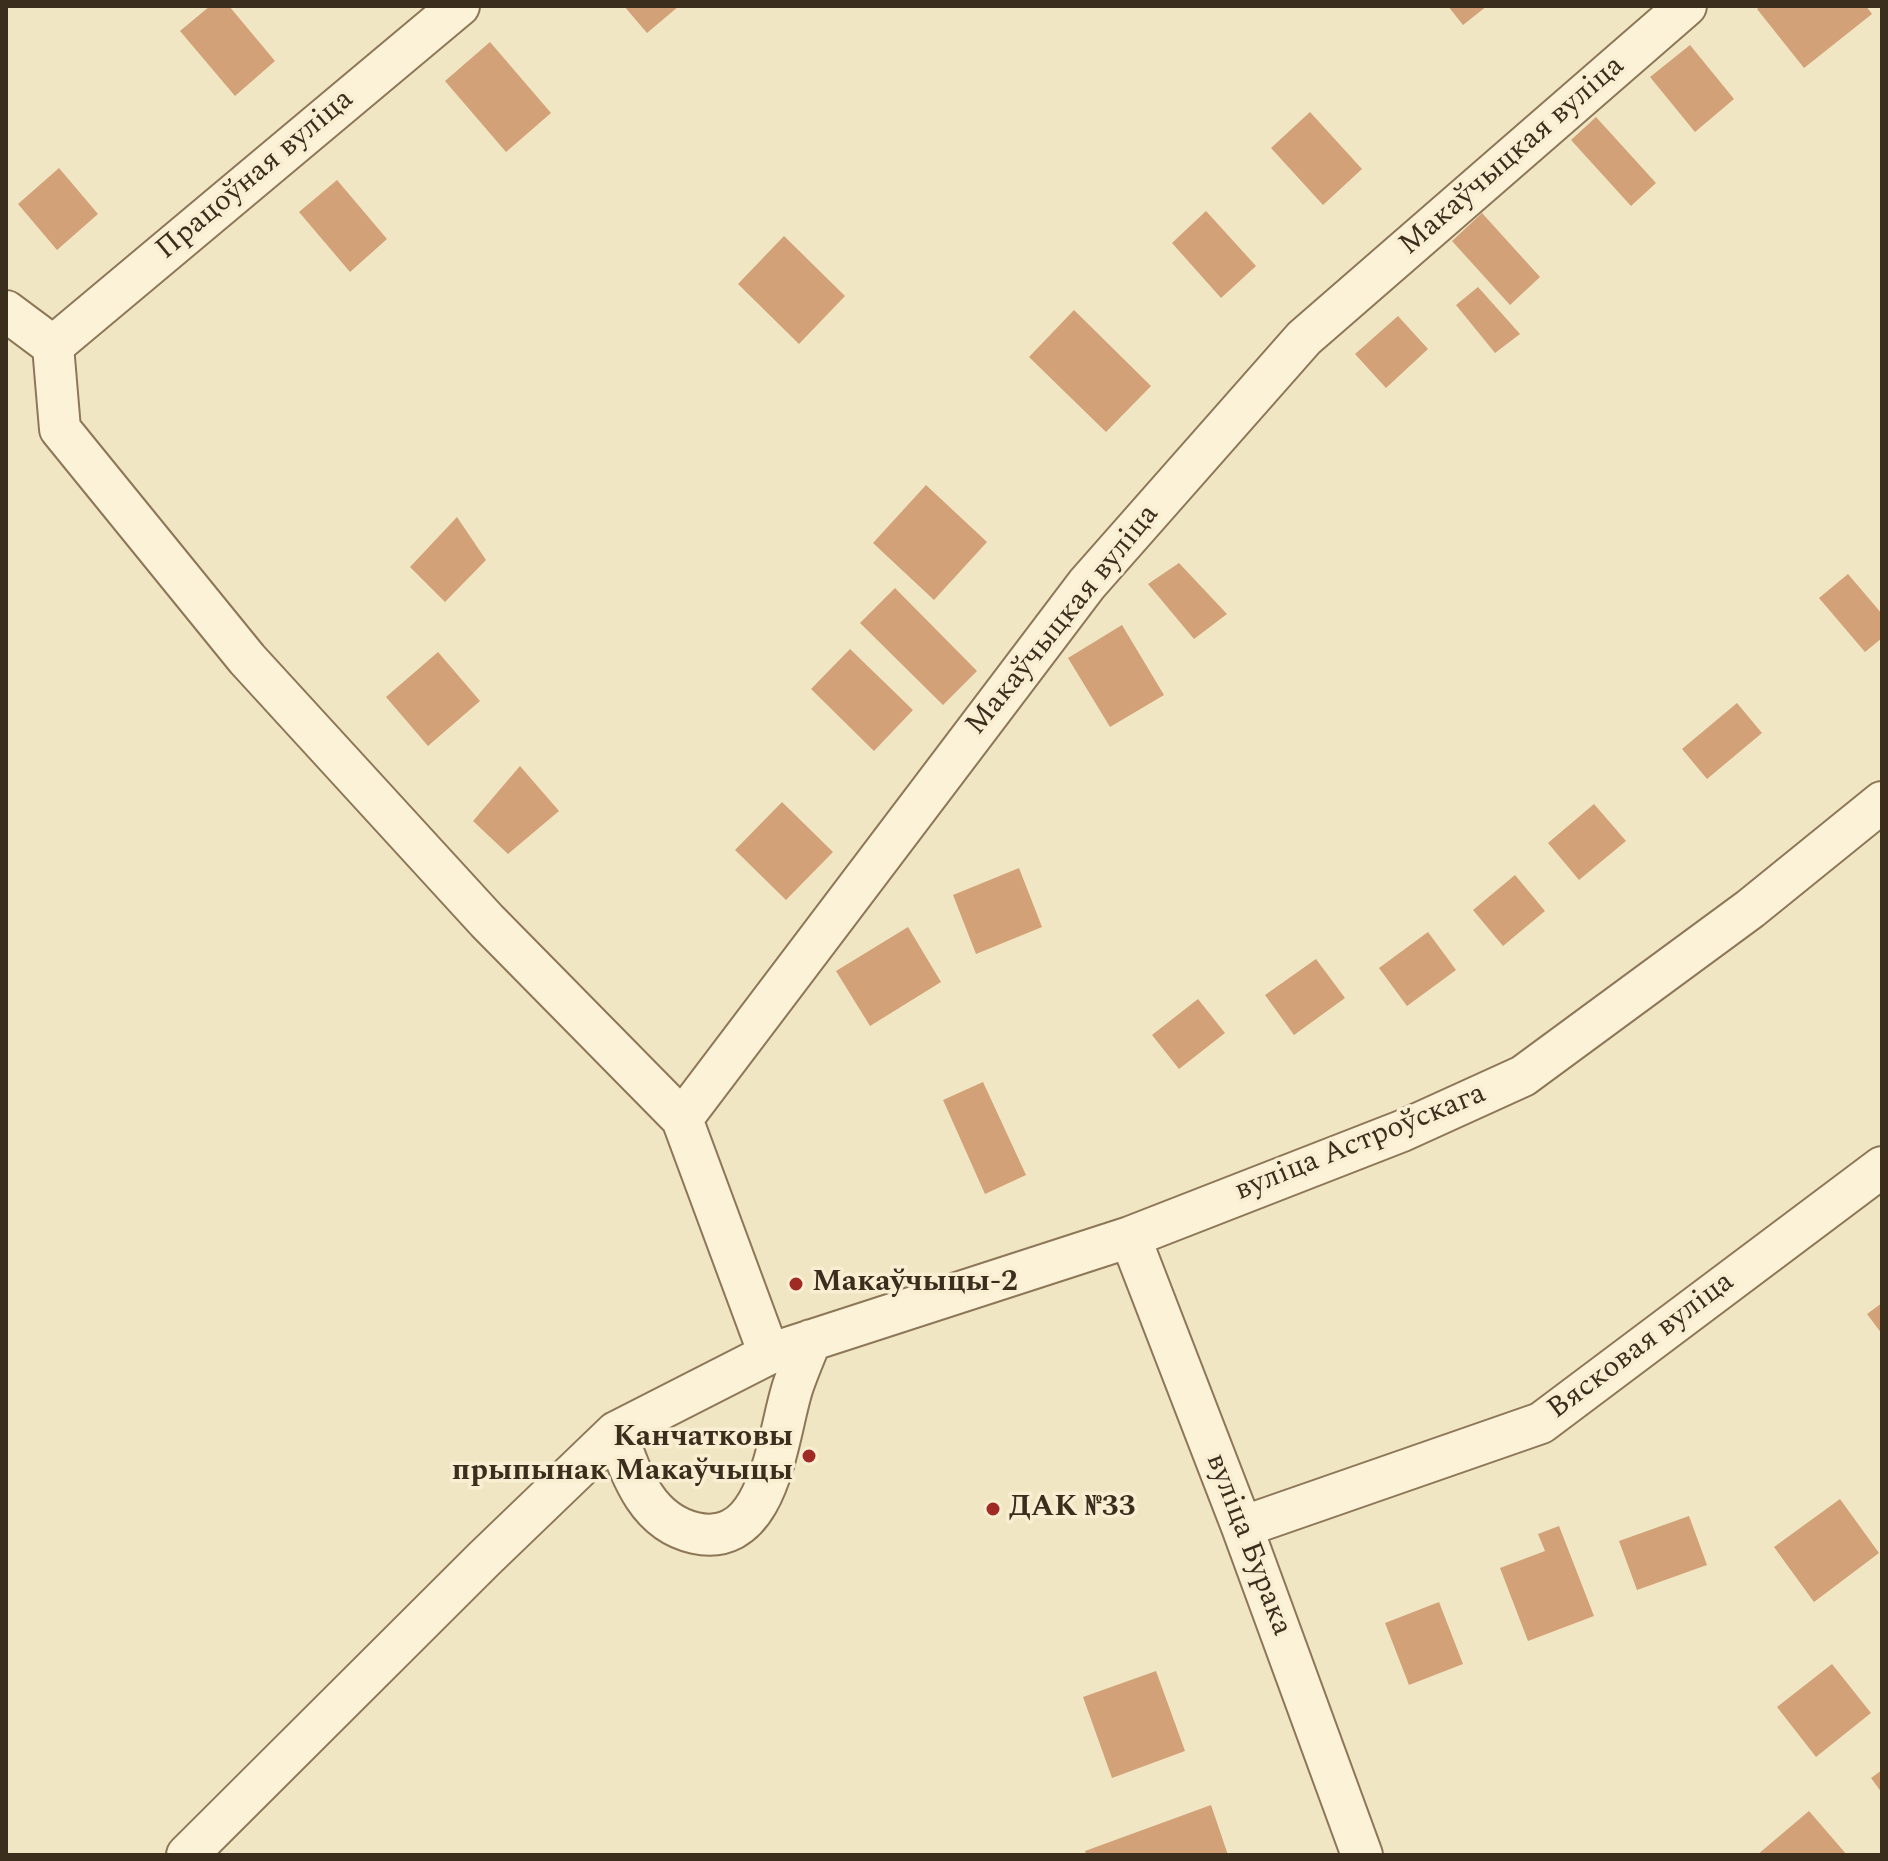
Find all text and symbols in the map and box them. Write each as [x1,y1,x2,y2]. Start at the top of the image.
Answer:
street label: Макаўчыцкая вуліца [1393,49,1633,265]
street label: Працоўная вуліца [150,83,362,269]
street label: Макаўчыцкая вуліца [960,498,1168,744]
street label: вуліца Астроўскага [1230,1077,1492,1211]
street label: Вясковая вуліца [1542,1265,1742,1429]
place label: Макаўчыцы-2 [812,1266,1018,1302]
marker: Макаўчыцы-2 [787,1275,805,1293]
place label: Канчатковы прыпынак Макаўчыцы [452,1421,793,1492]
marker: Канчатковы прыпынак Макаўчыцы [800,1447,818,1465]
street label: вуліца Бурака [1196,1449,1298,1641]
place label: ДАК №33 [1009,1491,1136,1527]
marker: ДАК №33 [984,1500,1002,1518]

